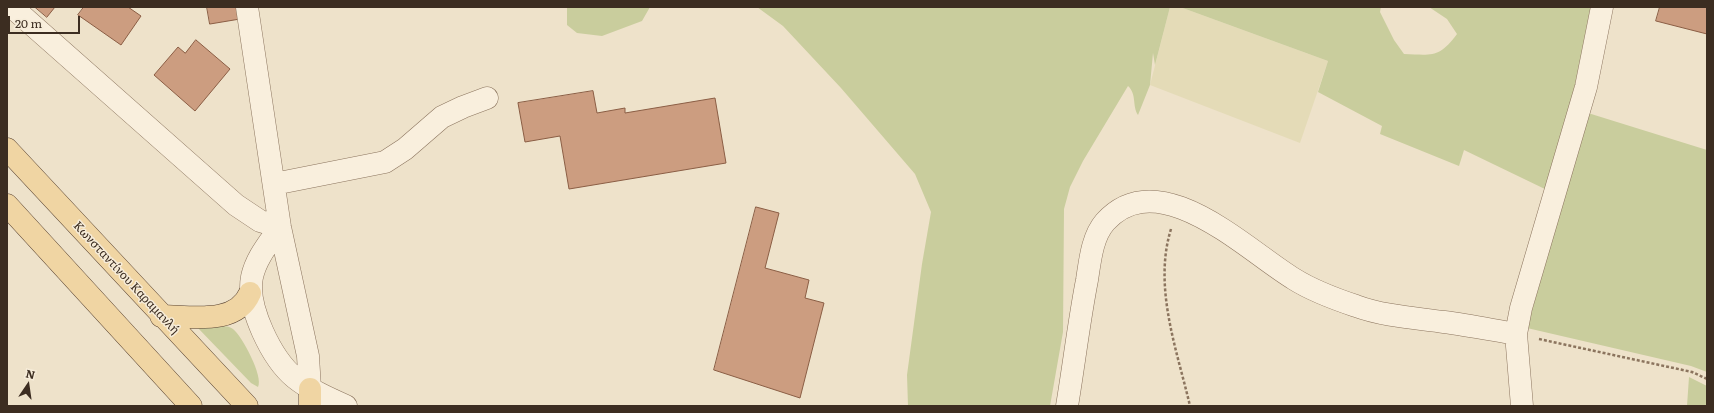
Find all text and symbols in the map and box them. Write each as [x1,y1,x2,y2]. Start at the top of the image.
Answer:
scale bar [10,8,82,34]
text: 20 m [15,14,42,32]
street label: Κωνσταντίνου Καραμανλή [70,219,182,337]
text: N [24,364,37,382]
north arrow [8,365,48,405]

